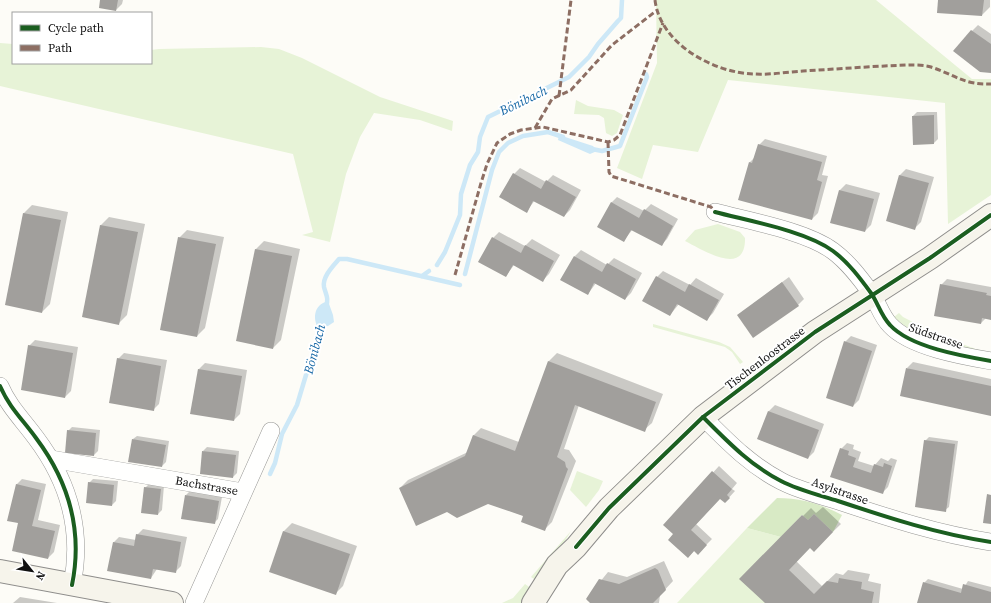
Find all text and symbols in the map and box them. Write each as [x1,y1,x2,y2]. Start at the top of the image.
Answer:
legend [12,12,152,64]
text: Cycle path [48,20,104,36]
text: Path [48,40,72,56]
water label: Bönibach [496,82,550,120]
street label: Südstrasse [907,319,965,353]
water label: Bönibach [299,322,329,377]
street label: Tischenloostrasse [722,323,808,393]
street label: Bachstrasse [174,473,239,499]
street label: Asylstrasse [809,474,871,508]
north arrow [12,551,52,591]
text: N [32,569,49,583]

